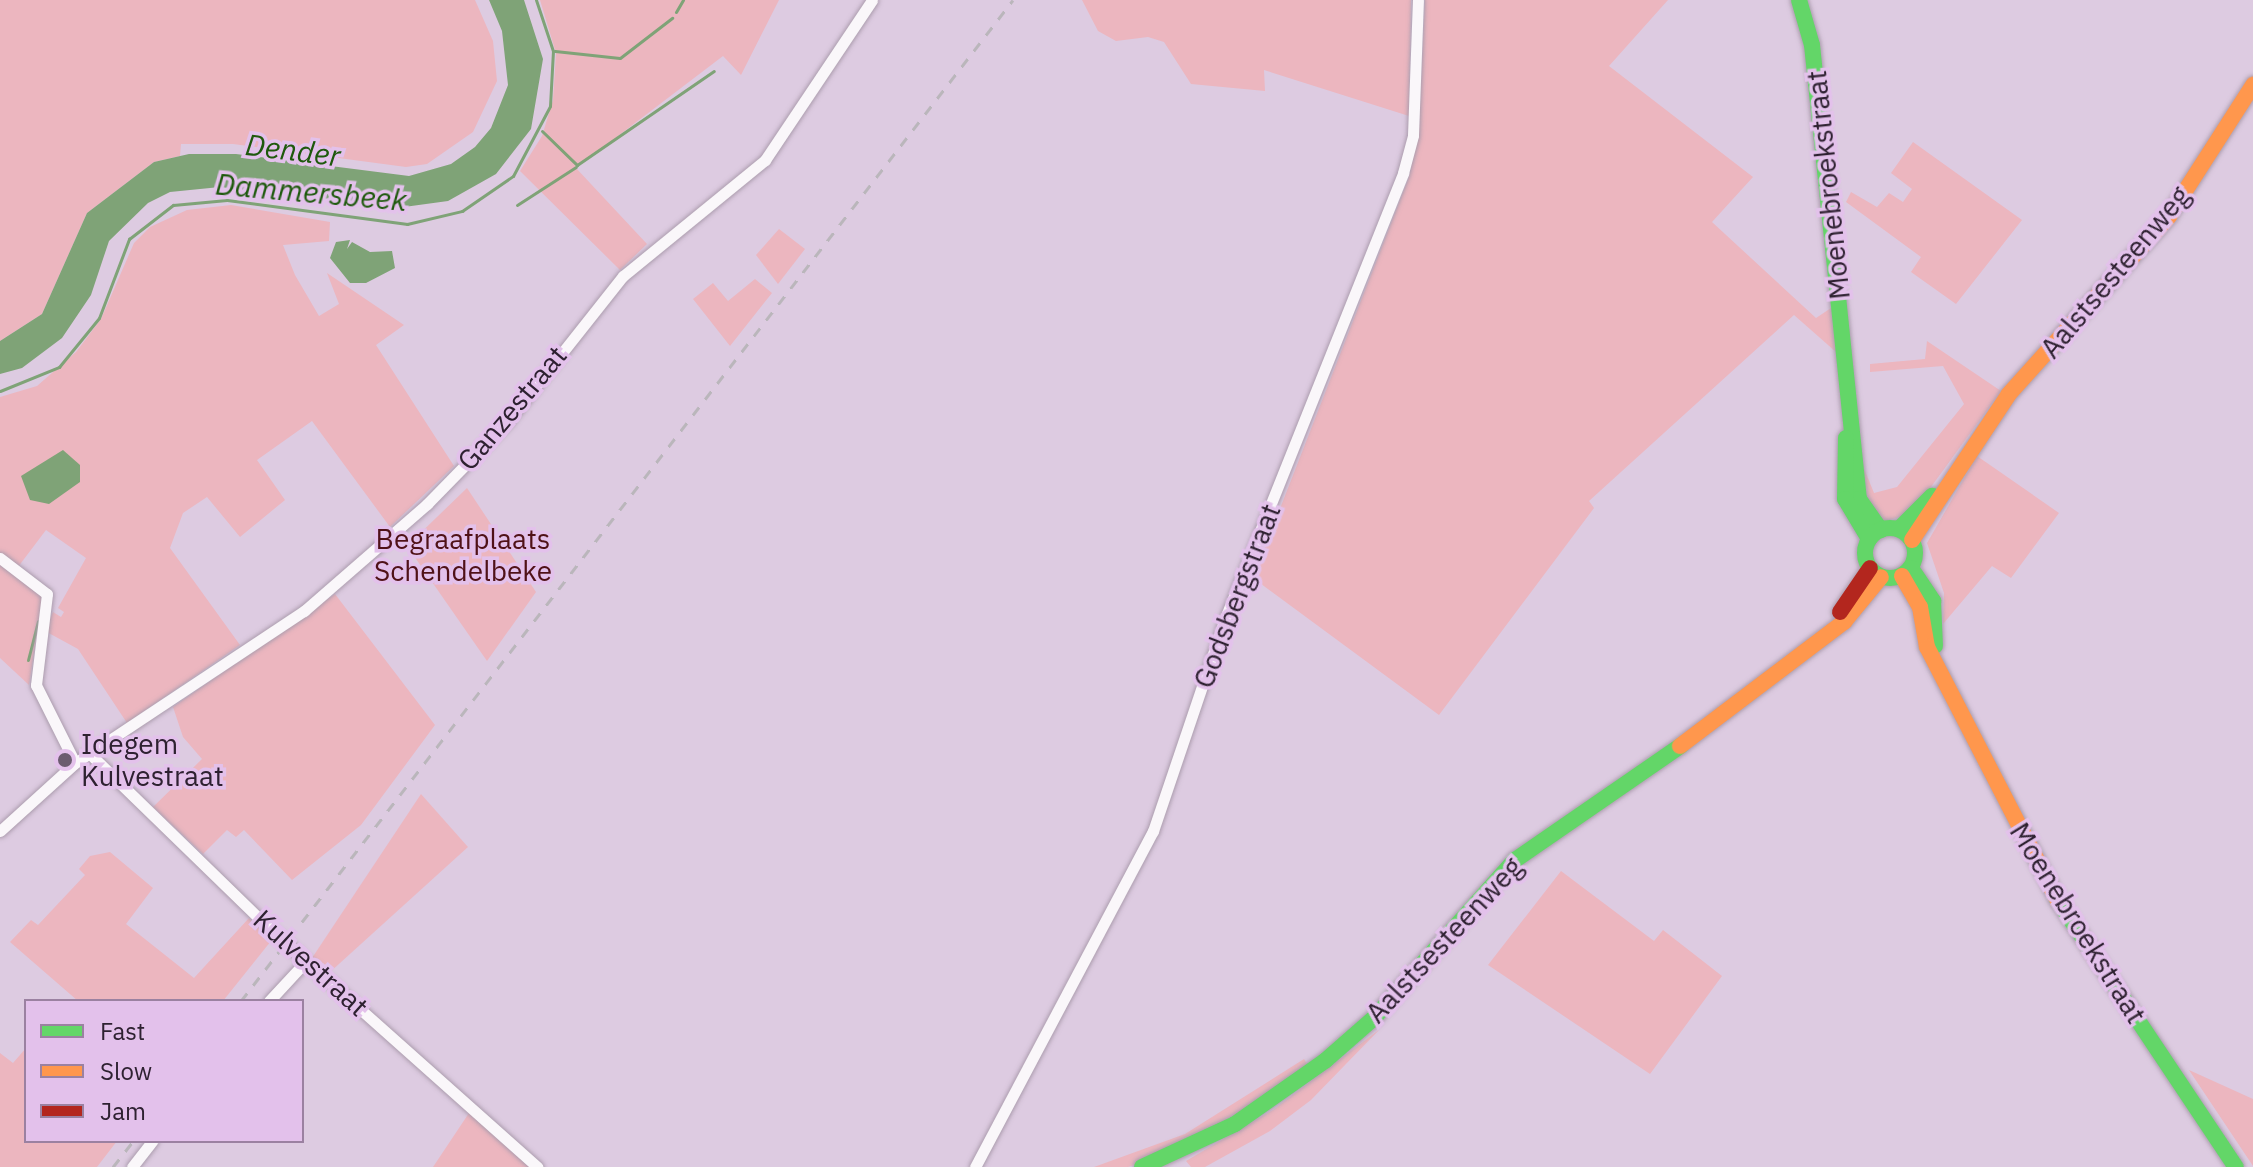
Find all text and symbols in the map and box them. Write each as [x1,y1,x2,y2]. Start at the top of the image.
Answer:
street label: Moenebroekstraat [1799,69,1857,301]
water label: Dender [243,126,343,174]
water label: Dammersbeek [214,166,408,218]
street label: Aalstsesteenweg [2033,179,2197,365]
street label: Ganzestraat [450,339,574,477]
street label: Godsbergstraat [1187,499,1287,693]
park label: Begraafplaats Schendelbeke [374,522,552,588]
place label: Idegem Kulvestraat [81,727,224,793]
marker: Idegem Kulvestraat [56,751,74,769]
street label: Moenebroekstraat [2003,817,2153,1029]
street label: Aalstsesteenweg [1359,850,1529,1030]
street label: Kulvestraat [247,903,375,1023]
legend [24,999,304,1143]
text: Fast [100,1015,145,1047]
text: Slow [100,1055,152,1087]
text: Jam [100,1095,146,1127]

